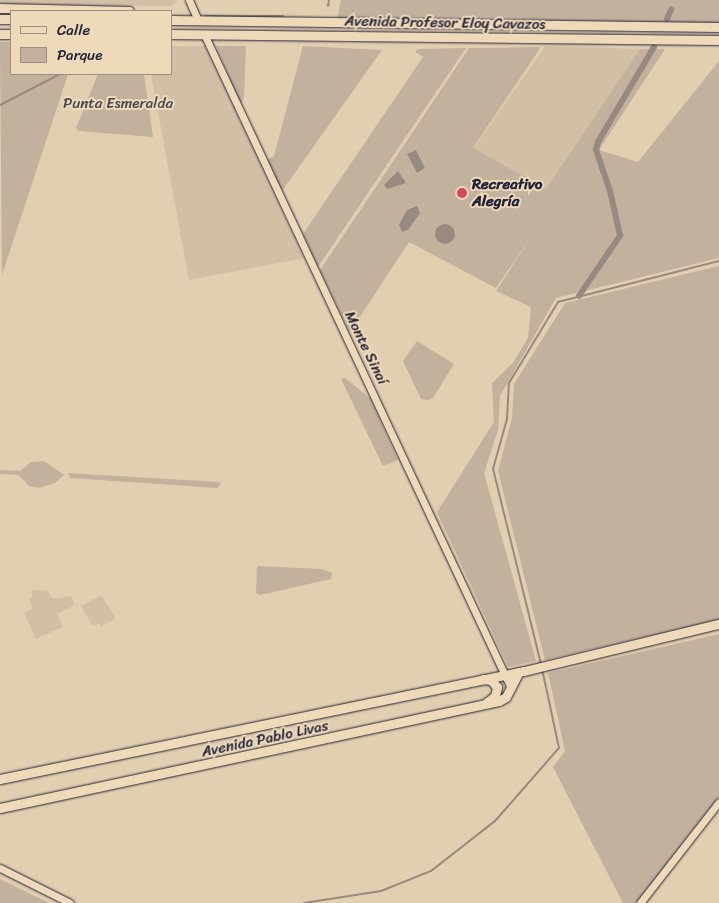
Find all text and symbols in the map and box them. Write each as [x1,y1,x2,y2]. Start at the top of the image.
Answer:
legend [10,10,172,75]
street label: Avenida Profesor Eloy Cavazos [344,12,546,34]
text: Calle [57,17,90,43]
text: Parque [57,42,102,68]
park label: Punta Esmeralda [62,95,174,113]
place label: Recreativo Alegría [472,175,542,210]
marker: Recreativo Alegría [456,187,468,199]
street label: Monte Sinaí [341,308,391,388]
street label: Avenida Pablo Livas [200,717,330,761]

